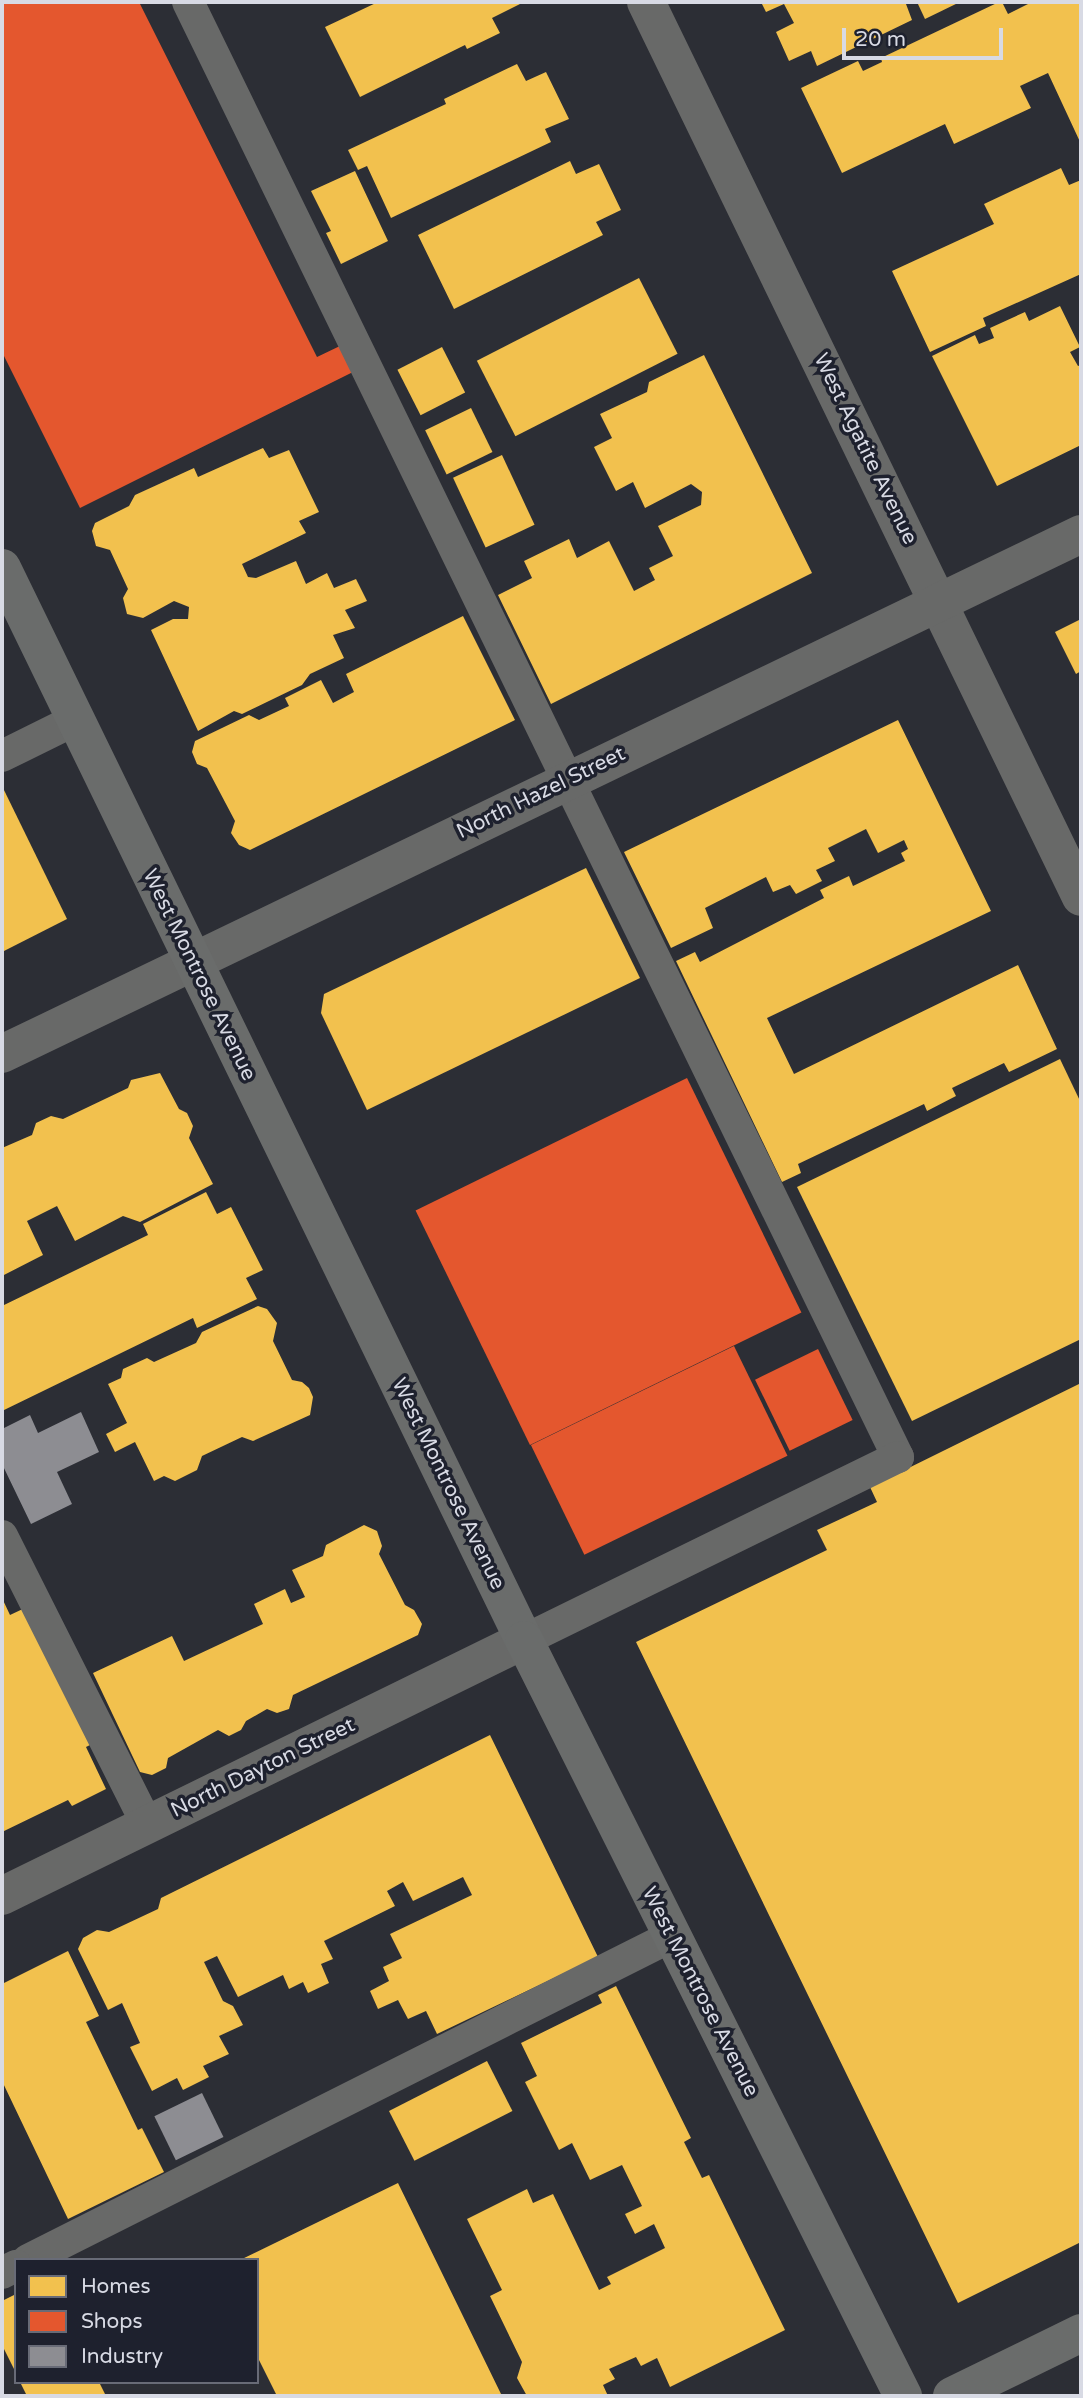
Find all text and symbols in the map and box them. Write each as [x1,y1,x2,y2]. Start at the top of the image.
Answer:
scale bar [845,14,1006,58]
text: 20 m [855,27,906,52]
street label: West Agatite Avenue [808,349,922,549]
street label: North Hazel Street [453,741,629,845]
street label: West Montrose Avenue [137,865,261,1085]
street label: West Montrose Avenue [386,1374,510,1594]
street label: North Dayton Street [167,1713,359,1823]
street label: West Montrose Avenue [636,1883,764,2101]
legend [14,2258,259,2384]
text: Homes [81,2274,151,2299]
text: Shops [81,2309,143,2334]
text: Industry [81,2344,163,2369]

